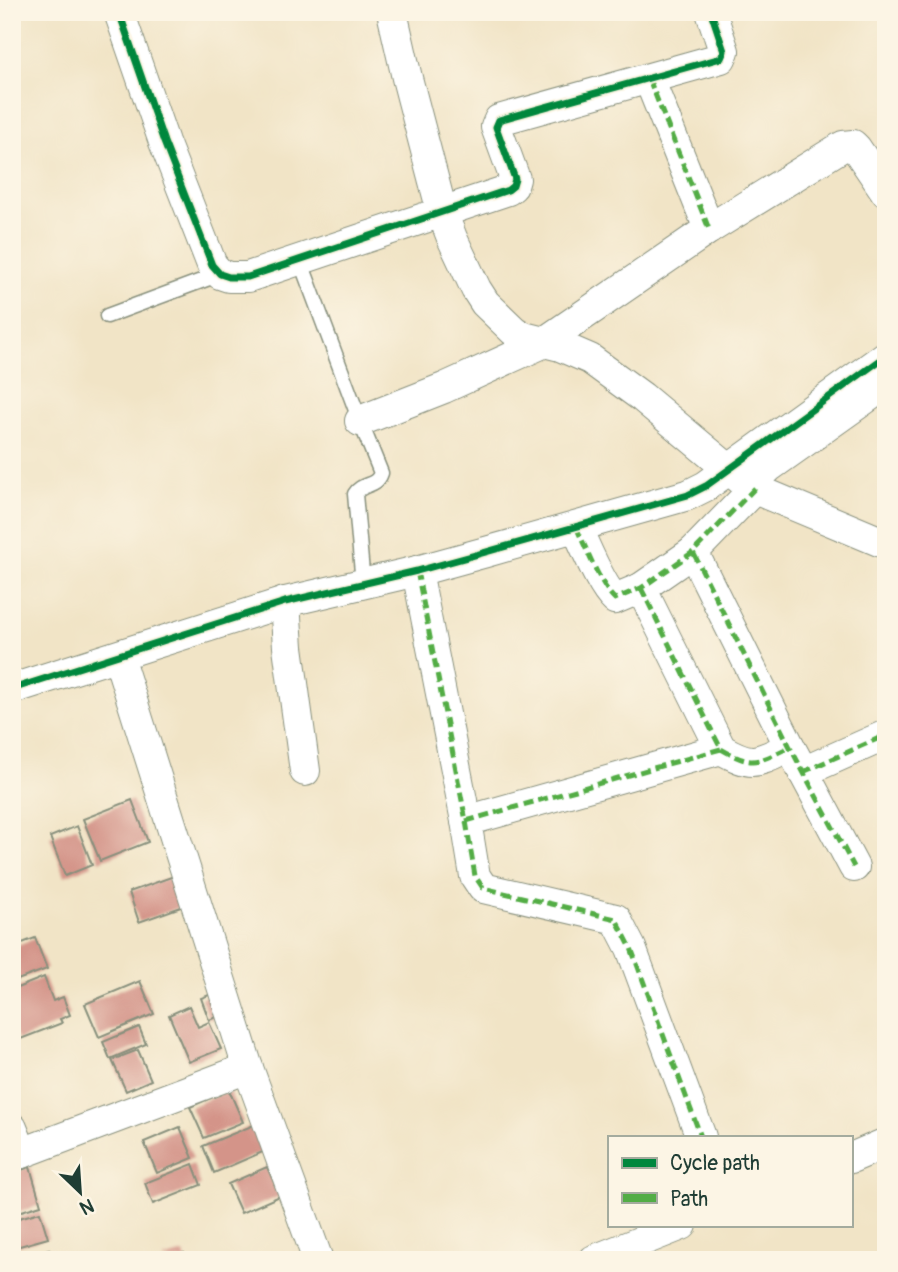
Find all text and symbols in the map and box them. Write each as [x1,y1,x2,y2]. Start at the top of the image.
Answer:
legend [608,1136,852,1226]
text: Cycle path [670,1150,760,1177]
north arrow [46,1156,116,1226]
text: Path [670,1186,708,1213]
text: N [76,1193,98,1220]

